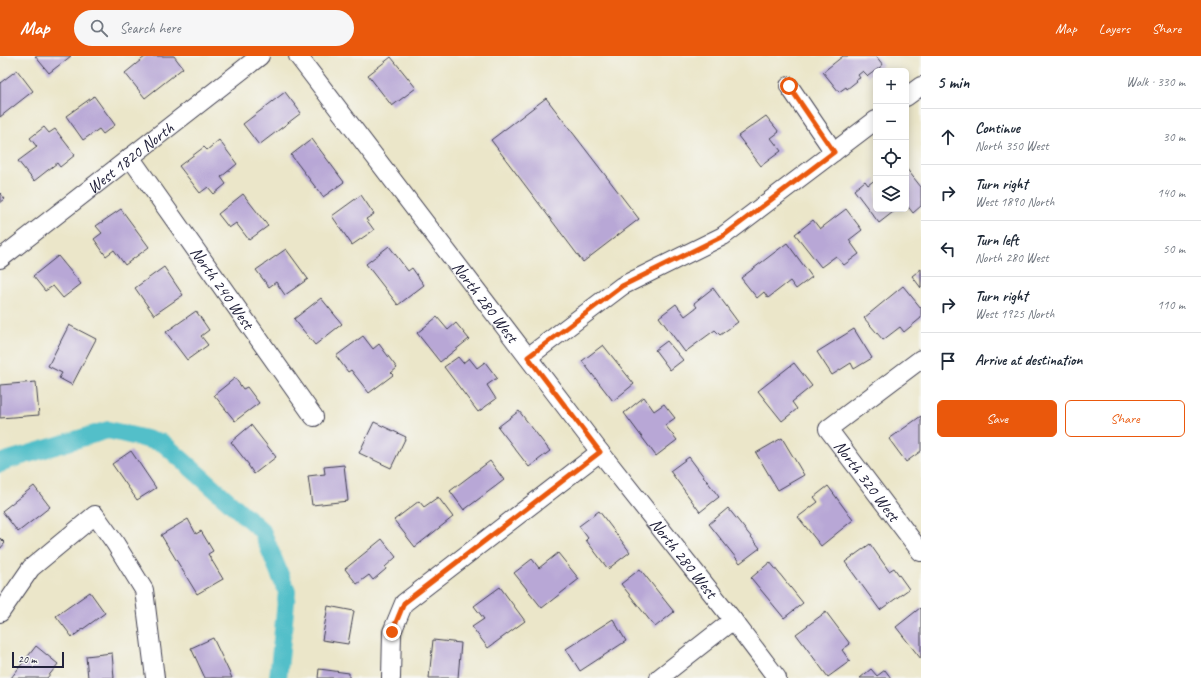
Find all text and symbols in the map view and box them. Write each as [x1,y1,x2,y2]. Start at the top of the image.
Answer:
search box [74,10,354,46]
text: Map [20,16,50,40]
icon: search [88,17,110,39]
text: Search here [120,19,181,38]
text: Map [1055,20,1077,37]
text: Layers [1099,20,1130,37]
text: Share [1152,20,1181,37]
map controls [873,68,909,212]
button: + [873,68,909,104]
text: 5 min [937,72,969,93]
text: Walk · 330 m [1126,74,1185,90]
route start [780,77,798,95]
button: − [873,104,909,140]
street label: West 1820 North [83,117,178,198]
text: Continue [975,119,1020,138]
icon: ahead [937,126,959,148]
text: 30 m [1163,129,1185,145]
text: North 350 West [975,138,1049,154]
button: locate [873,140,909,176]
text: Turn right [975,175,1028,194]
button: layers [873,176,909,212]
icon: right [937,182,959,204]
text: 140 m [1157,185,1185,201]
text: West 1890 North [975,194,1054,210]
text: Turn left [975,231,1018,250]
icon: left [937,238,959,260]
text: 50 m [1163,241,1185,257]
street label: North 240 West [186,243,260,335]
text: North 280 West [975,250,1049,266]
street label: North 280 West [447,257,524,349]
text: Turn right [975,287,1028,306]
icon: right [937,294,959,316]
text: 110 m [1157,297,1185,313]
text: West 1925 North [975,306,1054,322]
icon: arrive [937,350,959,372]
text: Arrive at destination [975,351,1082,370]
button: Save [937,400,1057,437]
button: Share [1065,400,1185,437]
street label: North 320 West [829,436,905,527]
street label: North 280 West [645,514,723,604]
route end [383,623,401,641]
scale bar [12,650,64,669]
text: 20 m [18,652,37,666]

